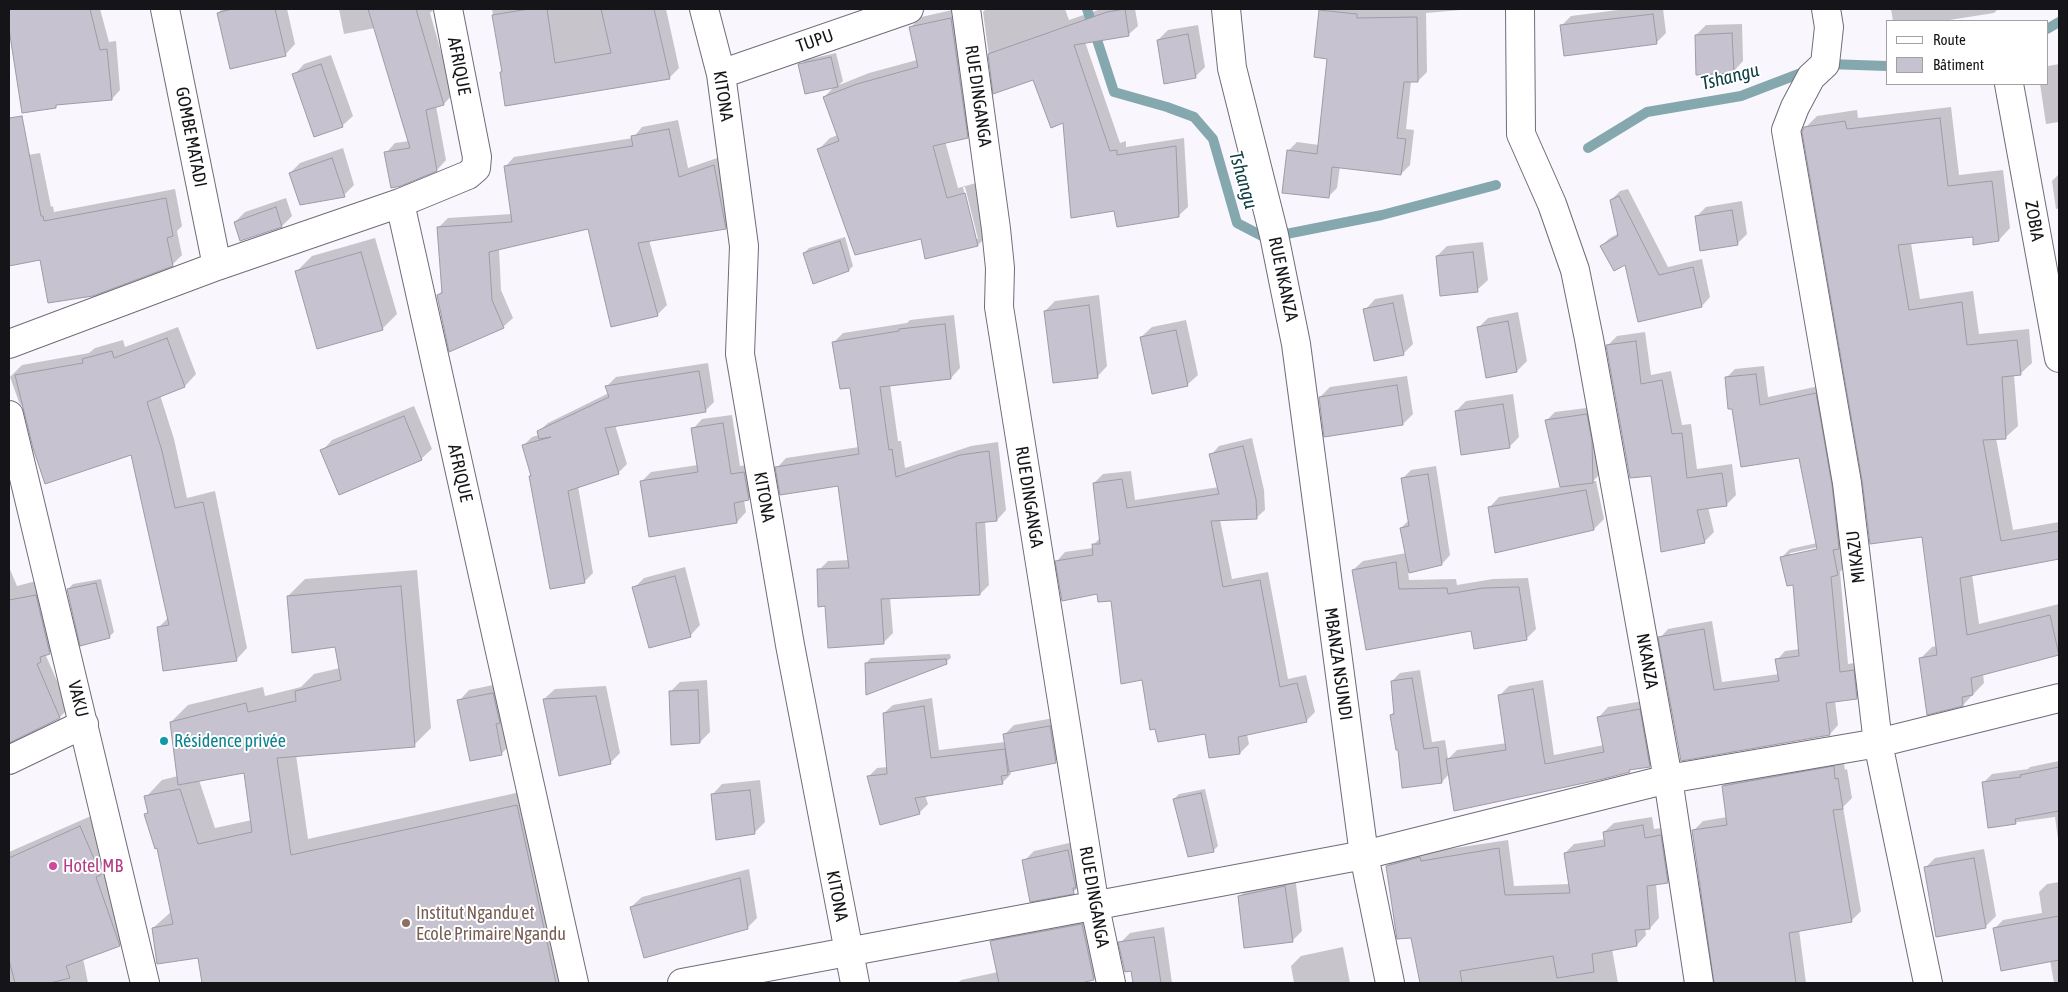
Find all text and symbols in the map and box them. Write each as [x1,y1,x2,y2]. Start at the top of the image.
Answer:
legend [1886,20,2048,85]
street label: TUPU [794,25,836,57]
text: Route [1933,31,1966,48]
street label: AFRIQUE [443,35,475,97]
street label: RUE DINGANGA [960,44,996,148]
text: Bâtiment [1933,56,1984,73]
water label: Tshangu [1698,59,1762,95]
street label: KITONA [708,69,738,123]
street label: GOMBE MATADI [171,85,211,189]
water label: Tshangu [1224,148,1262,212]
street label: ZOBIA [2020,199,2048,243]
street label: RUE NKANZA [1264,235,1302,323]
street label: AFRIQUE [443,442,477,504]
street label: RUE DINGANGA [1010,445,1048,549]
street label: KITONA [749,470,779,524]
street label: MIKAZU [1842,529,1870,585]
street label: MBANZA NSUNDI [1319,606,1357,722]
street label: NKANZA [1632,632,1662,690]
street label: VAKU [63,679,93,719]
place label: Résidence privée [174,730,286,752]
marker: Résidence privée [158,735,170,747]
street label: RUE DINGANGA [1074,845,1114,949]
place label: Hotel MB [63,855,123,877]
marker: Hotel MB [47,860,59,872]
street label: KITONA [822,869,852,923]
place label: Institut Ngandu et Ecole Primaire Ngandu [416,902,566,944]
marker: Institut Ngandu et Ecole Primaire Ngandu [400,917,412,929]

